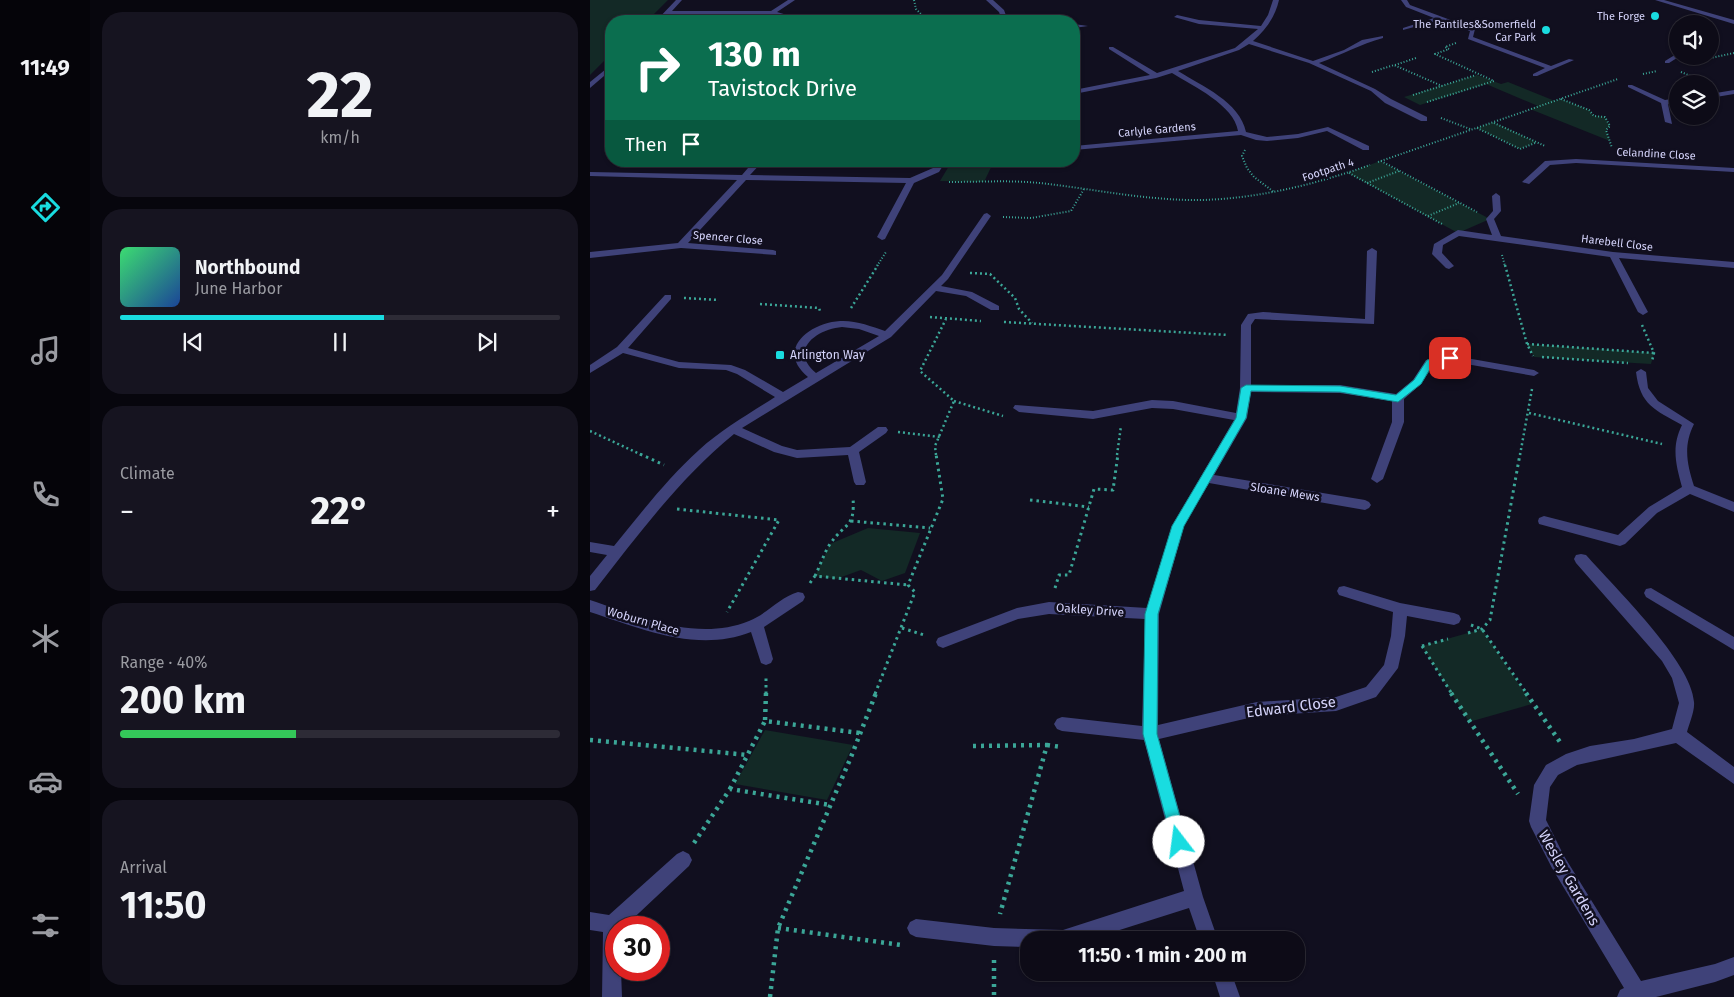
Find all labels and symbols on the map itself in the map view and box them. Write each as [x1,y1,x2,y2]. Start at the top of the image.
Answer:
place label: The Forge [1597,10,1645,23]
marker: The Forge [1649,10,1661,22]
place label: The Pantiles&Somerfield Car Park [1413,18,1536,44]
marker: The Pantiles&Somerfield Car Park [1540,24,1552,36]
street label: Carlyle Gardens [1118,120,1196,140]
street label: Celandine Close [1616,145,1696,163]
street label: Footpath 4 [1301,156,1356,184]
street label: Spencer Close [693,228,763,248]
street label: Harebell Close [1580,232,1654,254]
pin [1429,337,1471,379]
place label: Arlington Way [790,348,865,362]
marker: Arlington Way [774,349,786,361]
street label: Sloane Mews [1249,480,1321,504]
street label: Oakley Drive [1056,601,1124,619]
street label: Woburn Place [605,604,681,638]
street label: Edward Close [1245,693,1337,721]
position arrow [1152,815,1204,867]
street label: Wesley Gardens [1534,827,1604,929]
speed limit sign: 30 [605,916,670,981]

